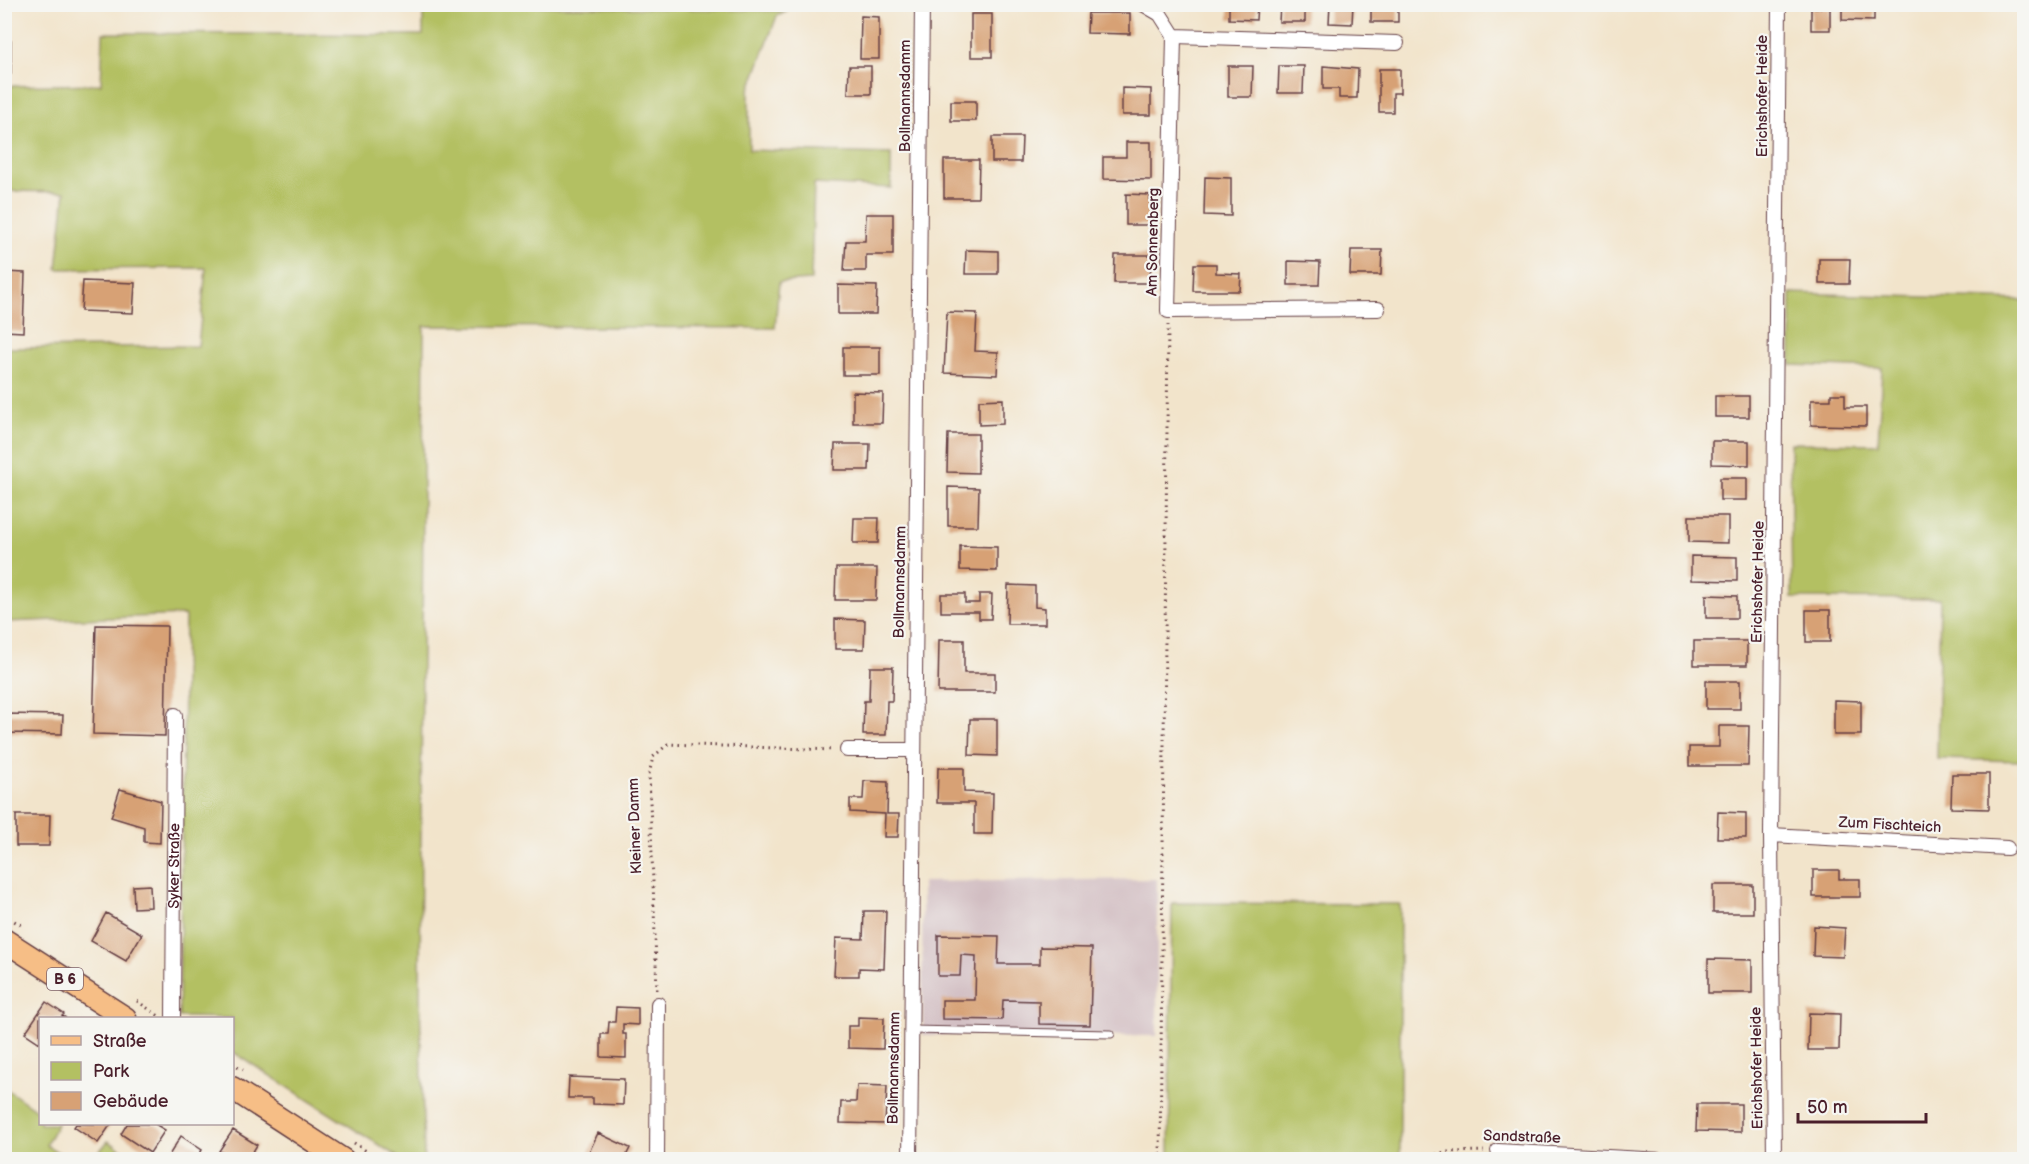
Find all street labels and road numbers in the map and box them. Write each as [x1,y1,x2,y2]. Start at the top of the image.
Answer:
street label: Erichshofer Heide [1753,35,1772,157]
street label: Bollmannsdamm [896,40,915,152]
street label: Am Sonnenberg [1143,188,1163,296]
street label: Erichshofer Heide [1747,520,1769,643]
street label: Bollmannsdamm [890,526,910,638]
street label: Kleiner Damm [624,778,646,874]
street label: Zum Fischteich [1837,813,1942,837]
street label: Syker Straße [164,823,184,909]
road number: B 6 [47,968,83,990]
street label: Erichshofer Heide [1746,1006,1768,1129]
street label: Bollmannsdamm [884,1012,904,1124]
street label: Sandstraße [1483,1126,1561,1148]

